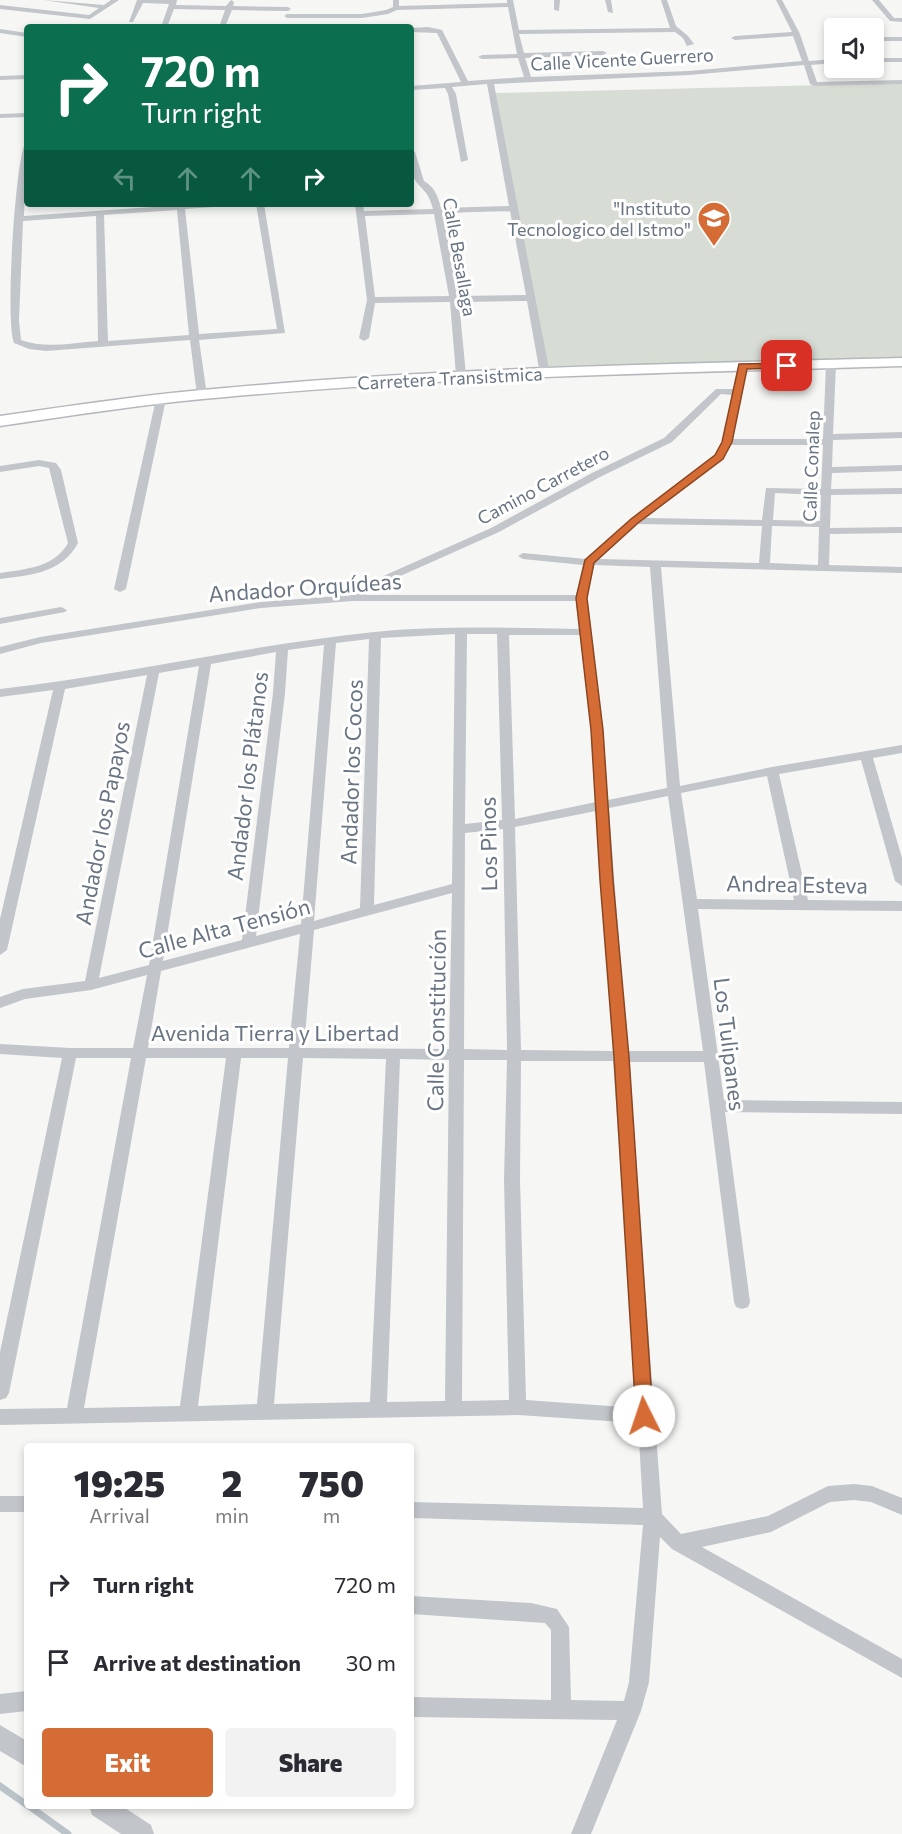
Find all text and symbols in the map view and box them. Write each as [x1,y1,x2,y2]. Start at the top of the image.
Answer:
map controls [824,18,884,78]
button: sound [824,18,884,78]
street label: Calle Vicente Guerrero [530,43,714,75]
text: 720 m [141,44,260,96]
icon: right [42,48,120,126]
text: Turn right [141,96,261,129]
icon: left [108,162,141,195]
icon: ahead [171,162,204,195]
icon: ahead [234,162,267,195]
icon: right [297,162,330,195]
street label: Calle Besallaga [439,196,481,318]
place label: "Instituto Tecnologico del Istmo" [507,197,691,240]
school or university icon: "Instituto Tecnologico del Istmo" [696,200,732,247]
pin [761,340,812,391]
icon: arrive [770,349,803,382]
street label: Carretera Transistmica [357,362,543,394]
street label: Calle Conalep [798,410,824,522]
street label: Camino Carretero [473,441,613,529]
street label: Andador Orquídeas [207,567,403,607]
street label: Andador los Plátanos [221,670,273,882]
street label: Andador los Cocos [334,679,368,865]
street label: Andador los Papayos [69,719,135,927]
street label: Los Pinos [474,796,502,892]
street label: Andrea Esteva [726,869,868,899]
street label: Calle Alta Tensión [135,892,313,964]
street label: Calle Constitución [421,928,451,1112]
street label: Los Tulipanes [708,976,752,1112]
street label: Avenida Tierra y Libertad [151,1019,399,1046]
position arrow [612,1384,676,1448]
text: 19:25 [74,1460,165,1504]
text: 2 [222,1460,242,1504]
text: 750 [299,1460,364,1504]
text: Arrival [89,1503,150,1527]
text: min [215,1503,249,1527]
text: m [323,1503,340,1527]
icon: right [42,1568,75,1601]
text: Turn right [93,1571,194,1598]
text: 720 m [334,1571,396,1598]
icon: arrive [42,1646,75,1679]
text: Arrive at destination [93,1649,301,1676]
text: 30 m [346,1649,396,1676]
button: Exit [42,1728,213,1797]
button: Share [225,1728,396,1797]

